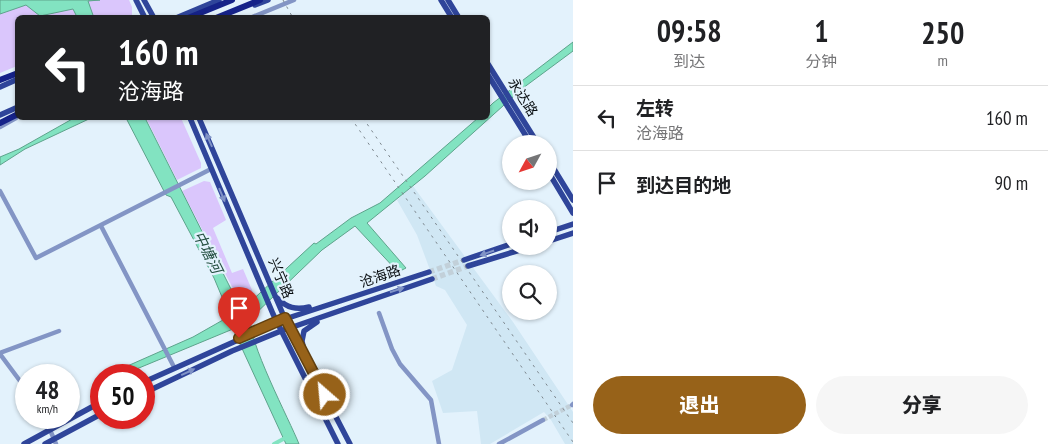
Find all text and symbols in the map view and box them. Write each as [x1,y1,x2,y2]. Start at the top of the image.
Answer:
text: 09:58 [657,11,722,50]
text: 1 [814,11,829,50]
text: 250 [921,13,964,52]
text: 160 m [118,29,199,75]
icon: left [35,35,100,100]
text: m [938,50,948,70]
text: 到达 [673,51,705,71]
text: 分钟 [805,51,837,71]
street label: 永达路 [504,74,542,120]
text: 沧海路 [118,77,184,105]
text: 左转 [636,96,674,120]
icon: left [593,104,621,132]
text: 160 m [986,106,1028,130]
text: 沧海路 [636,123,684,143]
one-way arrow [204,133,212,147]
north arrow [502,135,558,190]
map controls [502,135,557,320]
icon: arrive [593,169,621,197]
text: 90 m [995,171,1028,195]
text: 到达目的地 [636,173,731,197]
one-way arrow [219,188,227,202]
button: sound [502,200,557,255]
water label: 中塘河 [189,228,228,279]
one-way arrow [479,249,494,257]
street label: 兴宁路 [265,255,297,301]
street label: 沧海路 [357,261,403,291]
button: search [502,265,557,320]
one-way arrow [390,286,405,294]
pin [218,287,260,338]
icon: arrive [225,294,253,322]
speed limit sign: 50 [90,364,155,429]
one-way arrow [181,368,195,376]
position arrow [298,368,350,420]
text: 48 [36,374,59,406]
button: 退出 [593,376,806,434]
button: 分享 [816,376,1028,434]
text: km/h [37,401,58,416]

